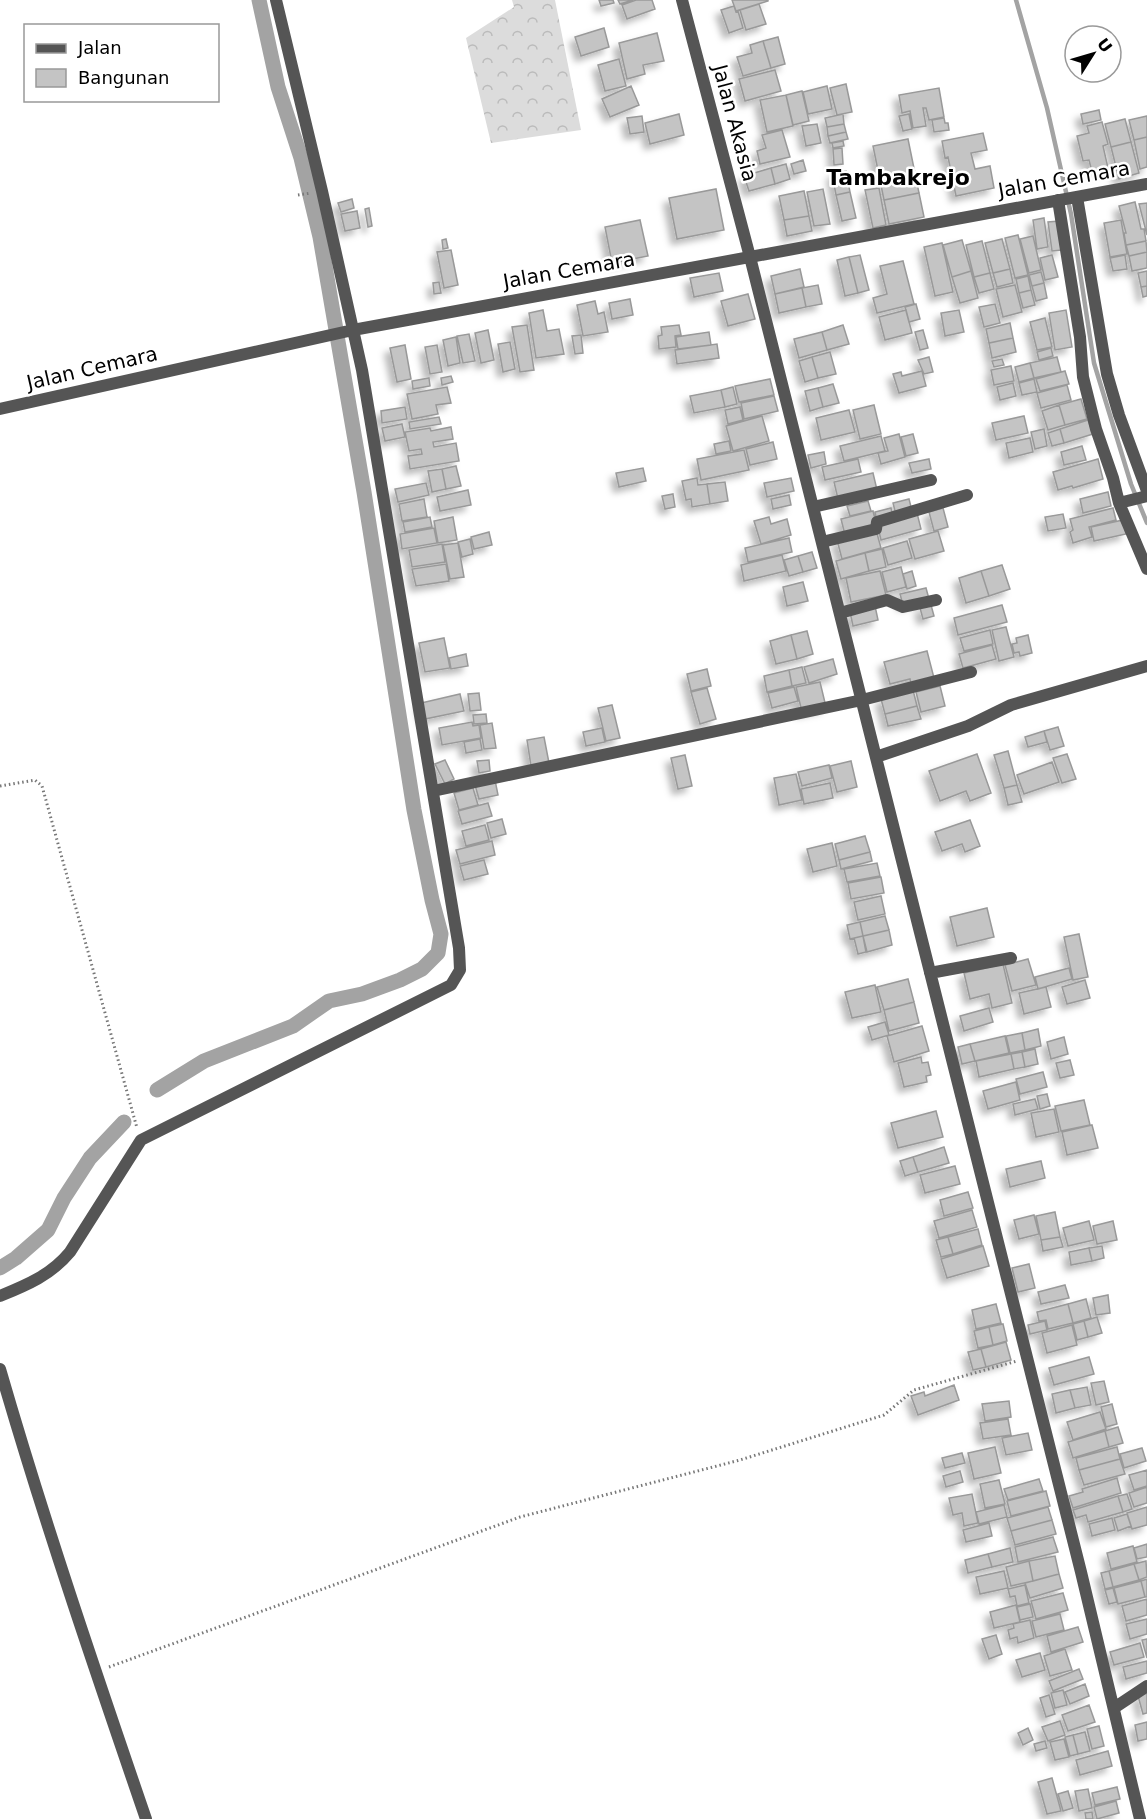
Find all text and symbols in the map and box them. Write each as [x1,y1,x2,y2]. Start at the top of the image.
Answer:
legend [24,24,219,102]
north arrow [1063,24,1123,84]
text: U [1093,34,1116,56]
text: Jalan [77,37,122,58]
street label: Jalan Akasia [707,60,762,184]
text: Bangunan [78,67,169,88]
street label: Jalan Cemara [994,156,1132,203]
district label: Tambakrejo [826,165,970,190]
street label: Jalan Cemara [499,247,637,294]
street label: Jalan Cemara [22,341,160,395]

